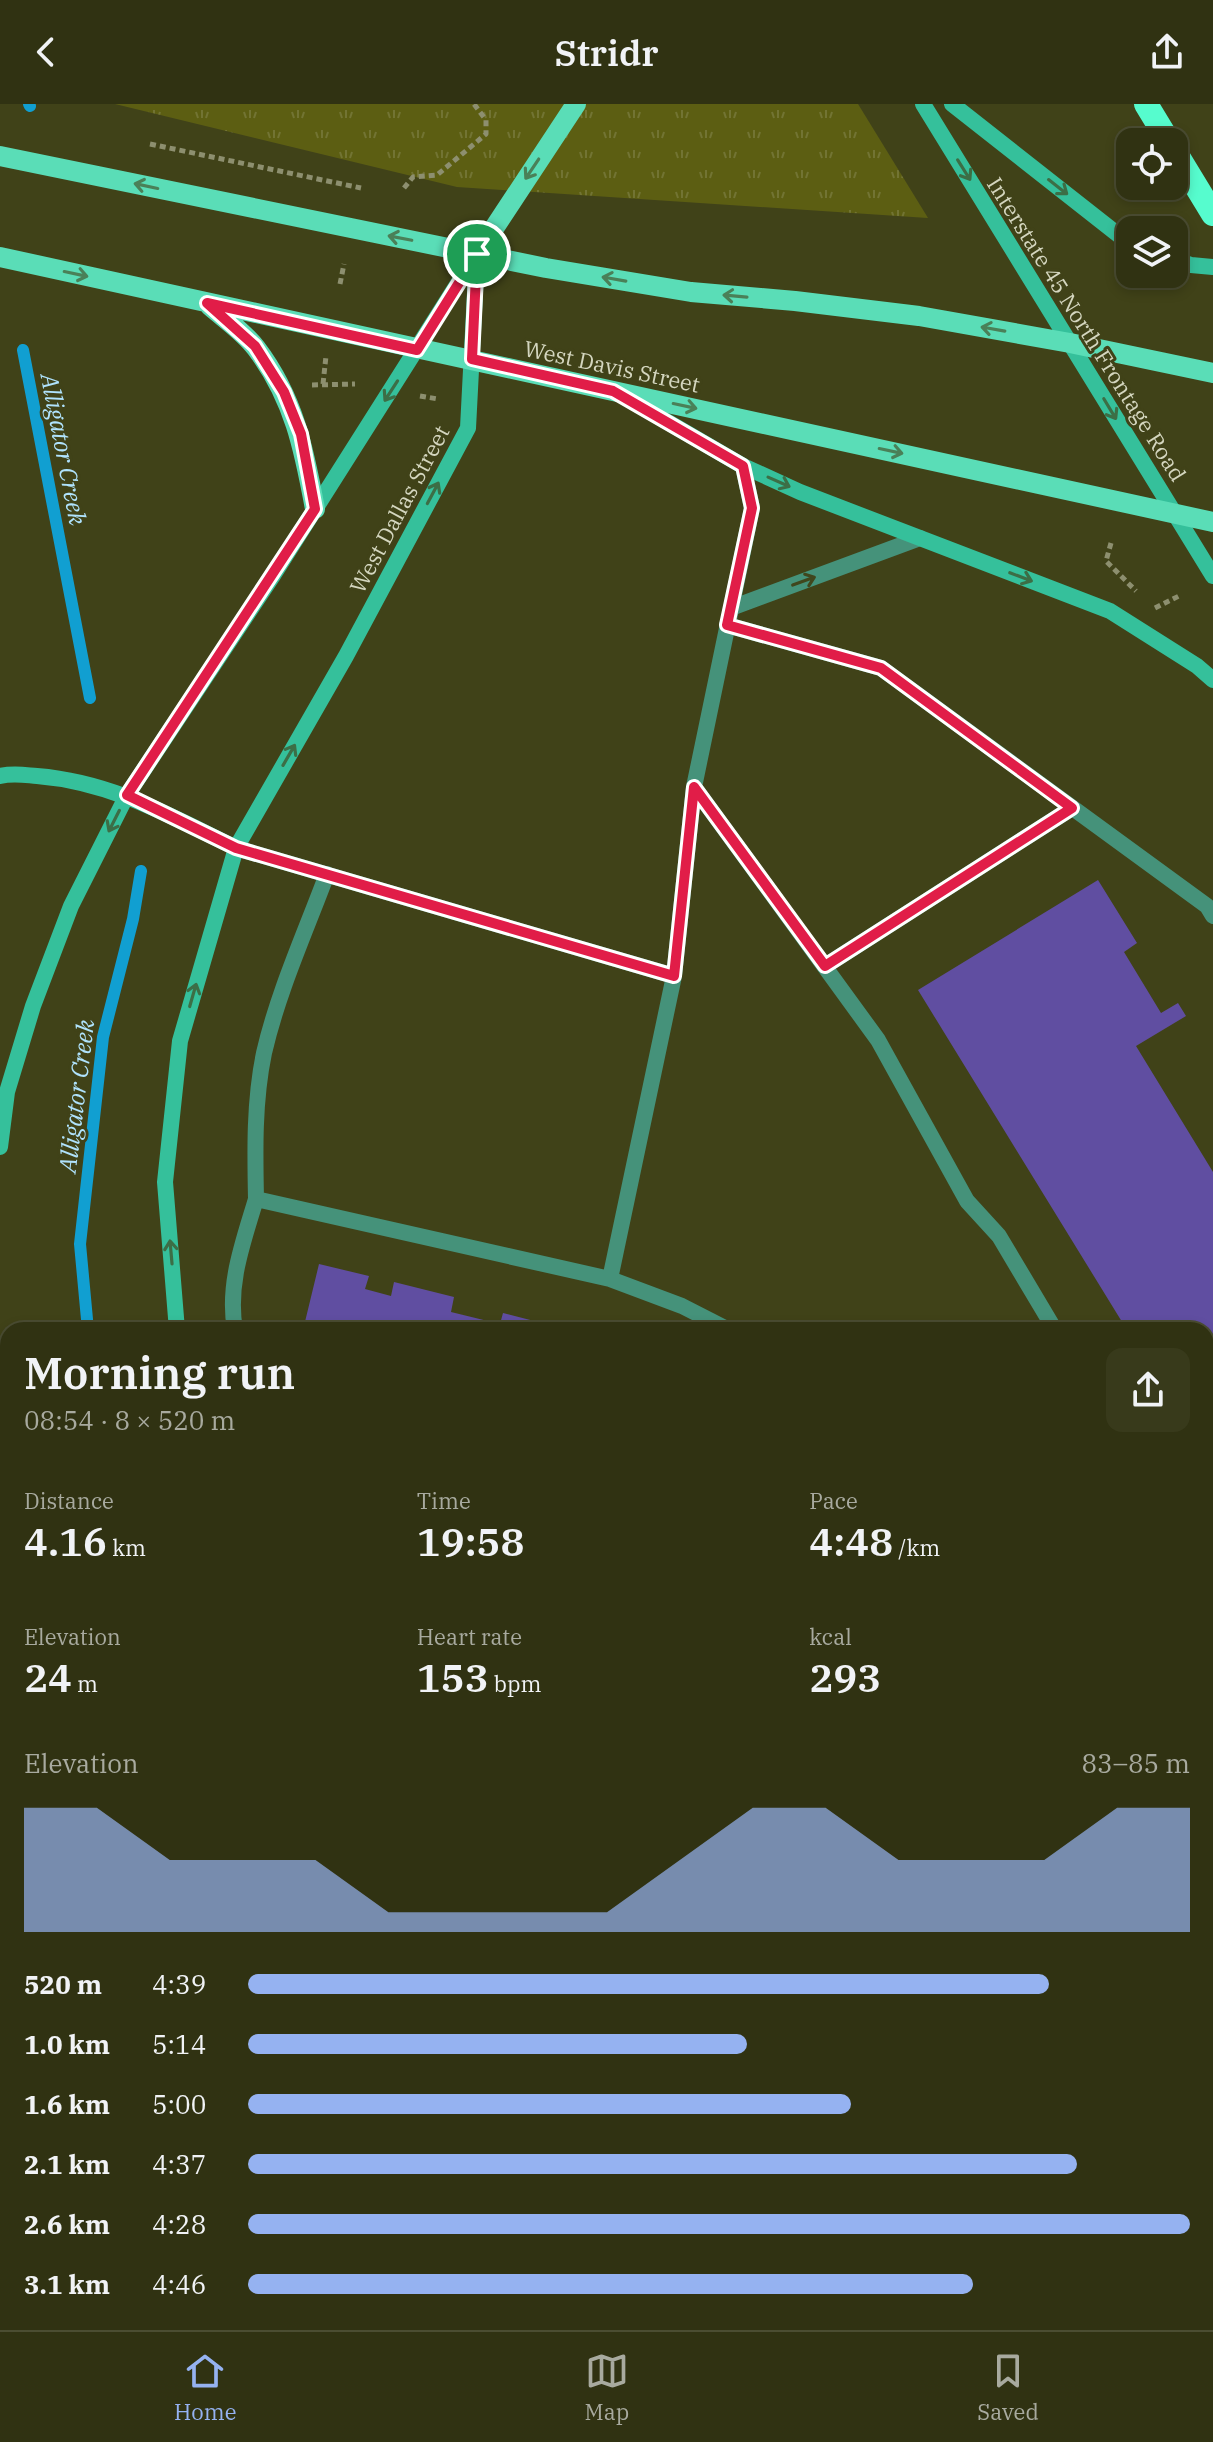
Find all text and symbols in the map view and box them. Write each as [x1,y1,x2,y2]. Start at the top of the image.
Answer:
text: Stridr [554,29,659,76]
icon: back [24,30,68,74]
icon: share [1145,30,1189,74]
map controls [1116,128,1188,288]
button: locate [1116,128,1188,200]
one-way arrow [524,157,540,179]
one-way arrow [956,158,972,181]
street label: Interstate 45 North Frontage Road [981,171,1193,487]
one-way arrow [133,178,159,193]
one-way arrow [1047,178,1068,196]
button: layers [1116,216,1188,288]
pin [443,220,511,288]
one-way arrow [388,230,414,245]
icon: arrive [455,232,499,276]
one-way arrow [63,267,88,282]
one-way arrow [602,271,628,286]
one-way arrow [722,288,749,303]
one-way arrow [981,321,1006,336]
street label: West Davis Street [521,333,703,399]
water label: Alligator Creek [33,368,94,528]
one-way arrow [382,379,398,402]
one-way arrow [1103,397,1119,420]
one-way arrow [671,399,697,414]
street label: West Dallas Street [343,420,456,598]
one-way arrow [878,444,903,459]
one-way arrow [766,476,791,491]
one-way arrow [425,482,441,505]
one-way arrow [1008,571,1033,585]
one-way arrow [791,573,816,587]
one-way arrow [281,744,297,767]
one-way arrow [106,809,121,833]
one-way arrow [186,983,201,1009]
water label: Alligator Creek [50,1017,101,1176]
one-way arrow [163,1239,178,1266]
text: Morning run [24,1344,295,1401]
button: share [1106,1348,1190,1432]
text: 08:54 · 8 × 520 m [24,1403,235,1437]
text: Distance [24,1486,114,1515]
text: Time [417,1486,471,1515]
text: Pace [809,1486,858,1515]
text: 4.16 [24,1515,107,1567]
text: 19:58 [417,1515,525,1567]
text: 4:48 [809,1515,893,1567]
text: km [107,1533,146,1562]
text: /km [893,1533,940,1562]
text: Elevation [24,1622,121,1651]
text: Heart rate [417,1622,522,1651]
text: kcal [809,1622,852,1651]
text: 24 [24,1651,72,1703]
text: 153 [417,1651,489,1703]
text: 293 [809,1651,881,1703]
text: m [72,1669,98,1698]
text: bpm [489,1669,541,1698]
text: Elevation [24,1746,139,1780]
text: 83–85 m [1082,1746,1190,1780]
text: 520 m [24,1967,102,2001]
text: 4:39 [152,1967,206,2001]
text: 1.0 km [24,2027,110,2061]
text: 5:14 [152,2027,206,2061]
text: 1.6 km [24,2087,110,2121]
text: 5:00 [152,2087,206,2121]
text: 2.1 km [24,2147,110,2181]
text: 4:37 [152,2147,206,2181]
text: 2.6 km [24,2207,110,2241]
text: 4:28 [152,2207,206,2241]
text: 3.1 km [24,2267,110,2301]
text: 4:46 [152,2267,206,2301]
tab: Home [174,2349,237,2426]
tab: Map [585,2349,629,2426]
tab: Saved [977,2349,1039,2426]

